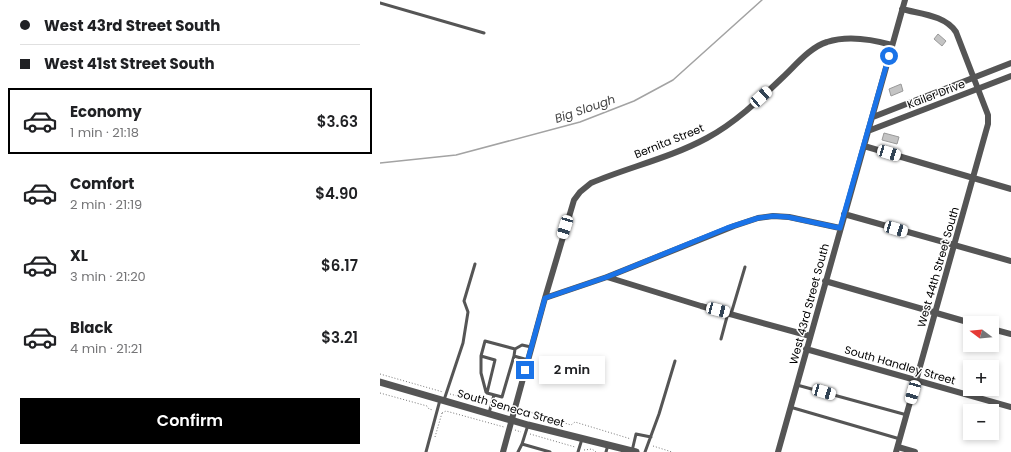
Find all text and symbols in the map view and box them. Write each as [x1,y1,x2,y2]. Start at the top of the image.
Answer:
text: West 43rd Street South [44,15,220,36]
route start [880,47,898,65]
text: West 41st Street South [44,53,215,74]
street label: Kailer Drive [905,76,967,112]
car [748,85,774,109]
water label: Big Slough [552,90,617,127]
text: Economy [70,101,142,122]
icon: car [22,103,58,139]
text: $3.63 [317,111,358,132]
street label: Bernita Street [632,120,706,162]
text: 1 min · 21:18 [70,123,139,142]
car [876,144,902,162]
text: Comfort [70,173,134,194]
icon: car [22,175,58,211]
text: $4.90 [315,183,358,204]
text: 2 min · 21:19 [70,195,142,214]
street label: West 44th Street South [913,205,963,329]
car [556,214,574,240]
car [883,220,909,238]
street label: West 43rd Street South [785,242,833,366]
text: XL [70,245,88,266]
icon: car [22,247,58,283]
text: $6.17 [321,255,358,276]
text: 3 min · 21:20 [70,267,146,286]
car [705,301,731,319]
north arrow [963,316,999,352]
map controls [963,316,999,440]
text: Black [70,317,113,338]
icon: car [22,319,58,355]
text: $3.21 [321,327,358,348]
text: 4 min · 21:21 [70,339,142,358]
street label: South Handley Street [843,341,957,389]
callout: 2 min [539,356,605,384]
text: 2 min [554,360,590,379]
button: + [963,360,999,396]
route end [516,361,534,379]
car [904,379,922,405]
car [811,383,837,401]
street label: South Seneca Street [455,385,567,431]
button: Confirm [20,398,360,444]
button: − [963,404,999,440]

